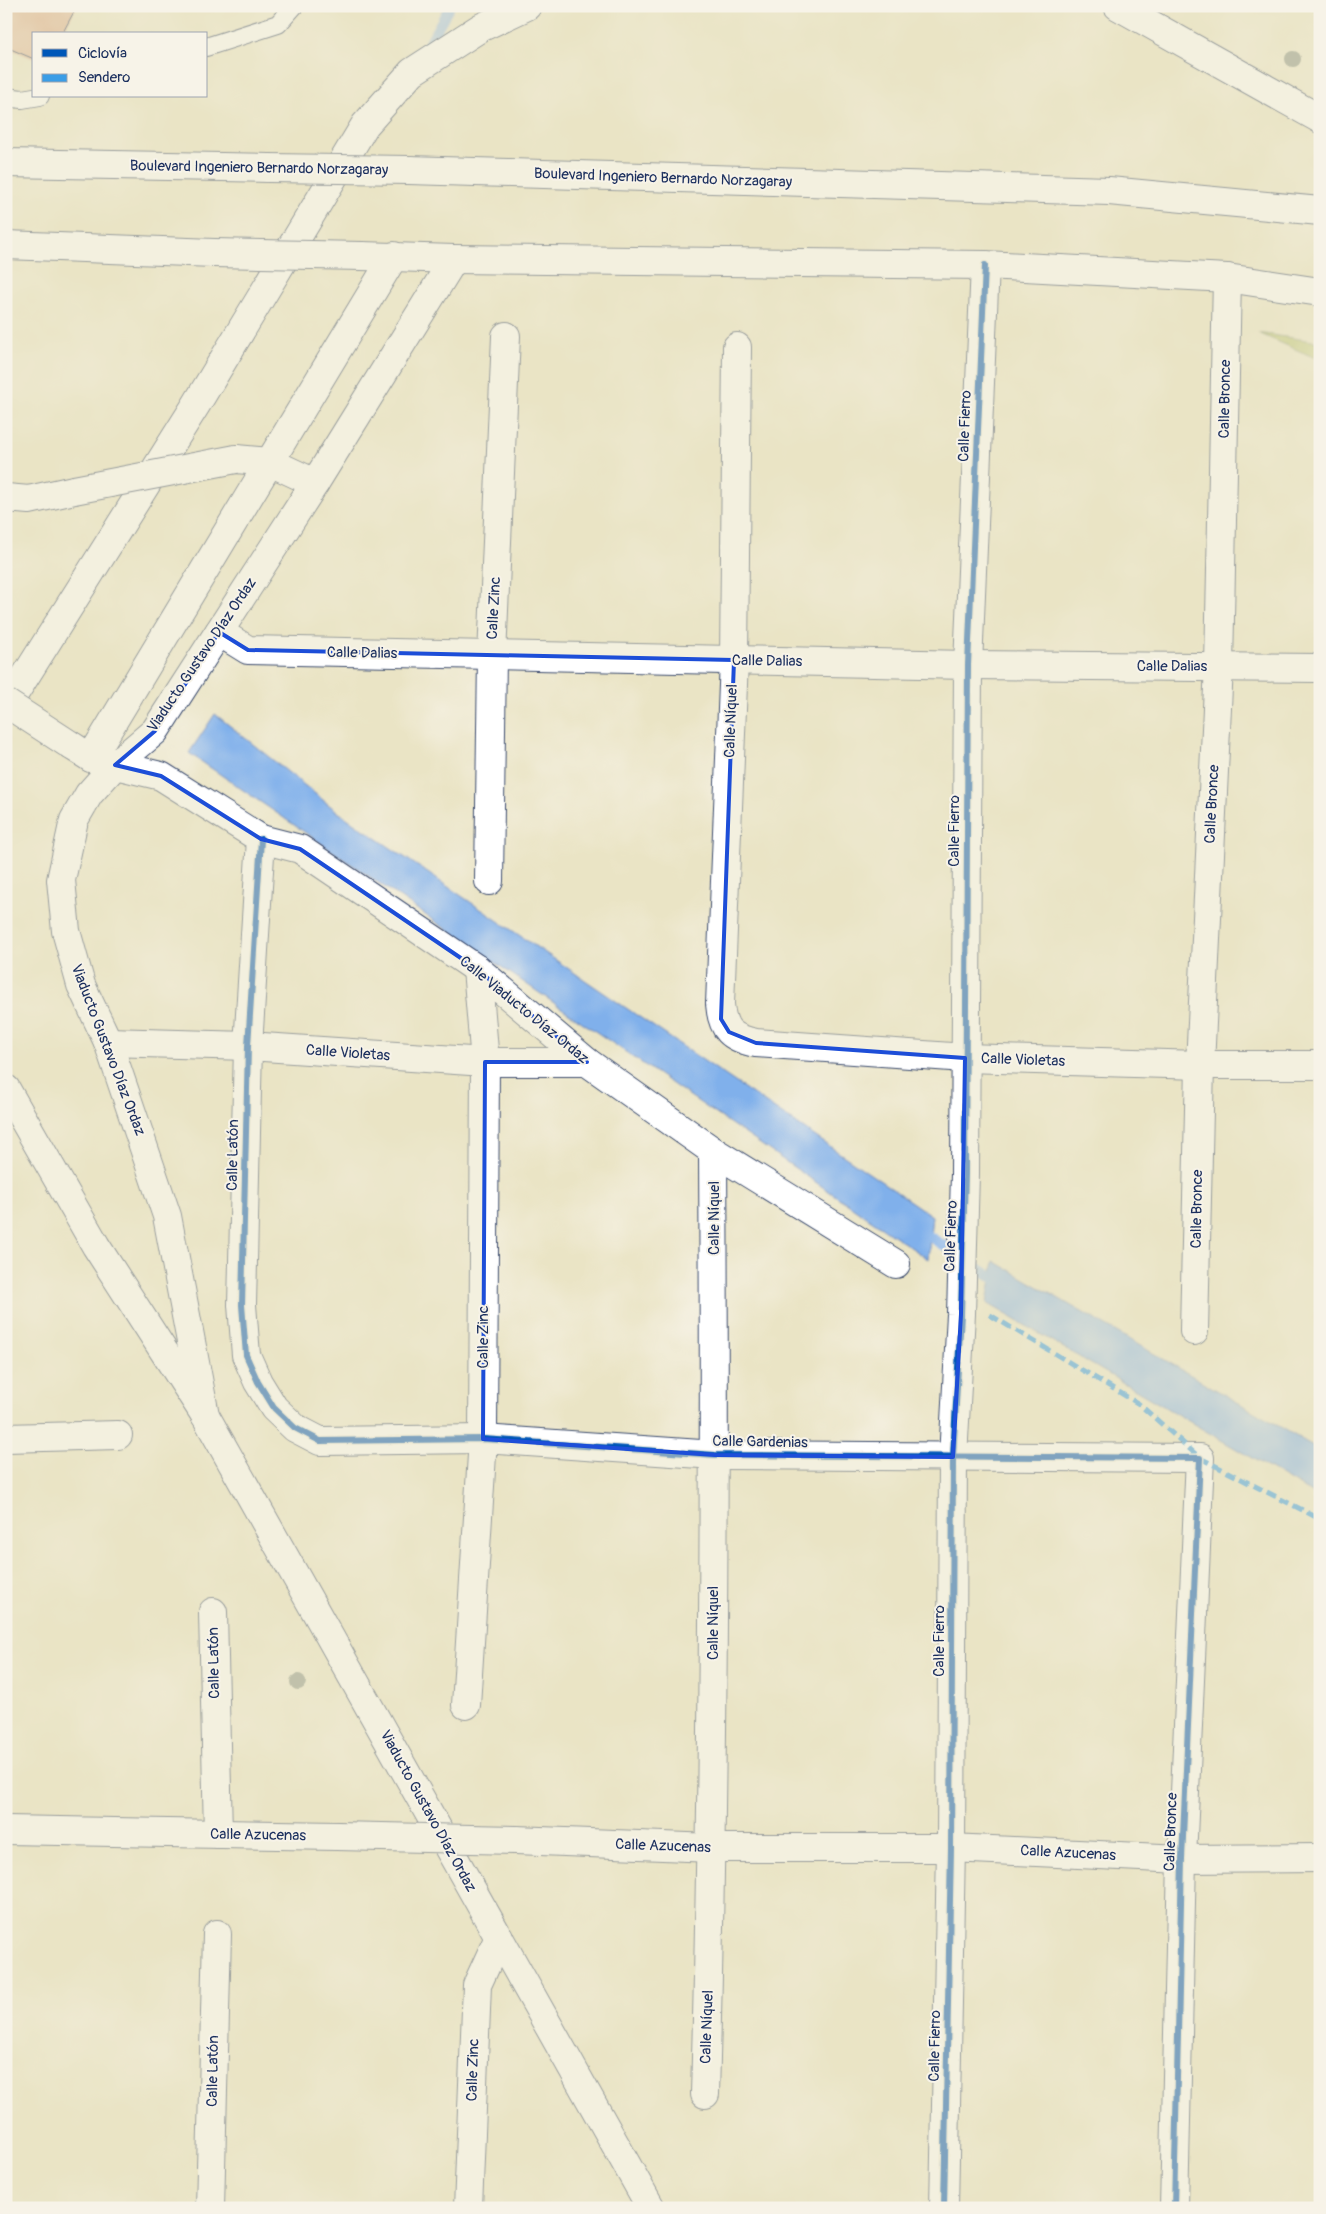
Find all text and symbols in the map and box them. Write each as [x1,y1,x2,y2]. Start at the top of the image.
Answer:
legend [32,32,208,98]
text: Ciclovía [78,44,127,63]
text: Sendero [78,68,130,87]
street label: Boulevard Ingeniero Bernardo Norzagaray [130,156,389,180]
street label: Boulevard Ingeniero Bernardo Norzagaray [534,164,793,192]
street label: Calle Bronce [1215,359,1235,439]
street label: Calle Fierro [954,390,976,462]
street label: Viaducto Gustavo Díaz Ordaz [143,574,261,736]
street label: Calle Zinc [483,576,505,640]
street label: Calle Dalias [327,643,398,663]
street label: Calle Dalias [732,651,803,671]
street label: Calle Dalias [1137,657,1207,676]
street label: Calle Níquel [720,684,742,758]
street label: Calle Bronce [1200,763,1224,844]
street label: Calle Fierro [945,795,964,867]
street label: Calle Viaducto Díaz Ordaz [455,952,593,1068]
street label: Viaducto Gustavo Díaz Ordaz [66,962,150,1139]
street label: Calle Violetas [305,1041,391,1065]
street label: Calle Violetas [980,1049,1066,1071]
street label: Calle Latón [223,1119,243,1191]
street label: Calle Bronce [1187,1169,1207,1249]
street label: Calle Níquel [705,1181,724,1255]
street label: Calle Fierro [940,1200,962,1272]
street label: Calle Zinc [474,1305,493,1368]
street label: Calle Gardenias [712,1432,808,1452]
street label: Calle Níquel [704,1586,723,1660]
street label: Calle Fierro [930,1605,949,1677]
street label: Calle Latón [204,1627,224,1699]
street label: Viaducto Gustavo Díaz Ordaz [376,1727,481,1895]
street label: Calle Bronce [1160,1792,1182,1872]
street label: Calle Azucenas [210,1825,306,1845]
street label: Calle Azucenas [615,1835,712,1857]
street label: Calle Azucenas [1020,1841,1117,1865]
street label: Calle Níquel [696,1990,718,2064]
street label: Calle Fierro [925,2010,945,2082]
street label: Calle Latón [203,2035,223,2107]
street label: Calle Zinc [462,2038,484,2102]

